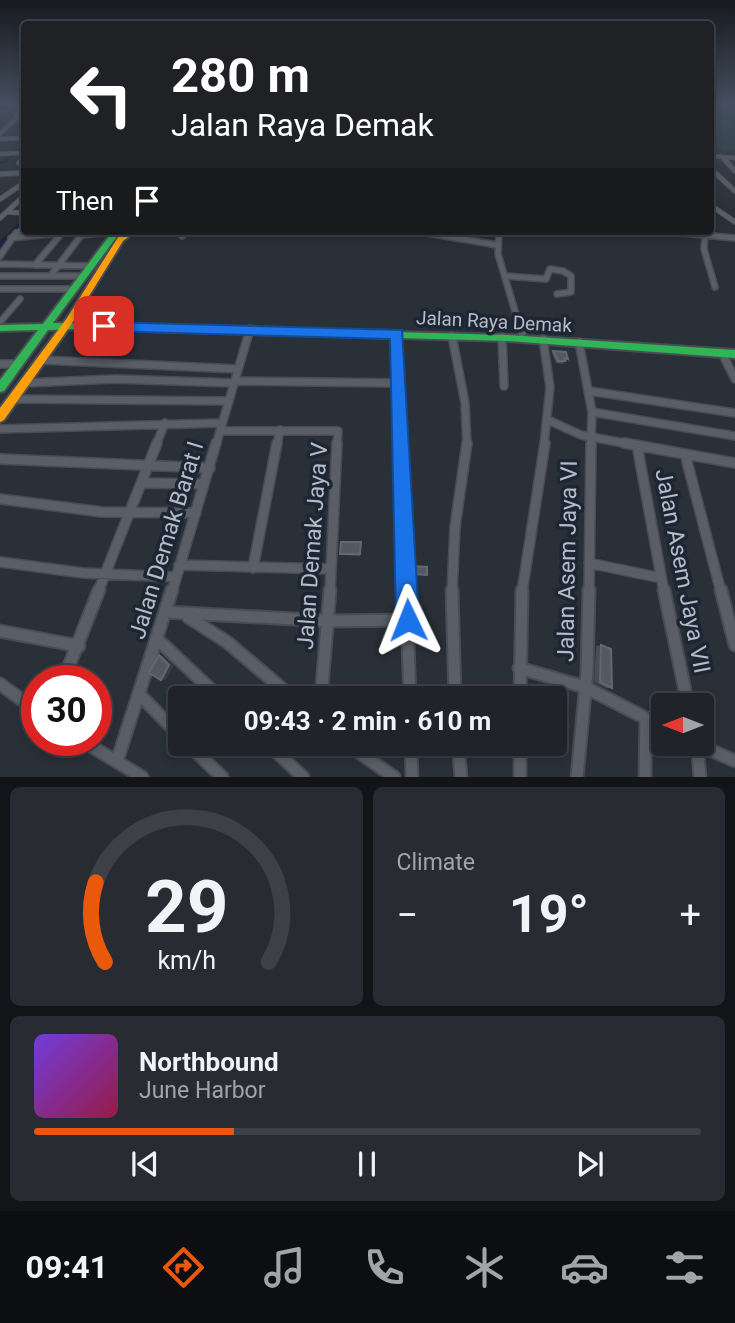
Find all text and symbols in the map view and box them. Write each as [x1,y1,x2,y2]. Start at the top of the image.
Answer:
text: 280 m [171,47,310,104]
icon: left [56,49,147,140]
text: Jalan Raya Demak [171,106,434,144]
icon: arrive [128,182,166,220]
text: Then [56,186,114,216]
pin [74,296,134,356]
street label: Jalan Raya Demak [416,306,573,337]
icon: arrive [85,307,123,345]
street label: Jalan Demak Barat I [124,438,209,642]
street label: Jalan Demak Jaya V [292,441,333,651]
street label: Jalan Asem Jaya VI [552,460,583,662]
street label: Jalan Asem Jaya VII [649,467,716,676]
position arrow [371,583,445,657]
speed limit sign: 30 [21,665,112,756]
north arrow [651,693,714,756]
map controls [651,693,714,756]
text: 09:43 · 2 min · 610 m [244,706,491,736]
text: Climate [397,849,475,876]
text: 29 [144,865,228,951]
text: 19° [509,884,589,945]
text: − [397,893,418,937]
text: + [679,893,701,937]
text: km/h [157,946,216,975]
text: Northbound [139,1047,279,1077]
text: June Harbor [139,1077,266,1104]
icon: previous [126,1145,164,1183]
icon: pause [348,1145,386,1183]
icon: next [571,1145,609,1183]
icon: directions [159,1243,208,1292]
icon: music [260,1243,309,1292]
icon: phone [360,1243,409,1292]
icon: climate [460,1243,509,1292]
icon: car [560,1243,609,1292]
icon: filters [660,1243,709,1292]
text: 09:41 [26,1248,108,1286]

